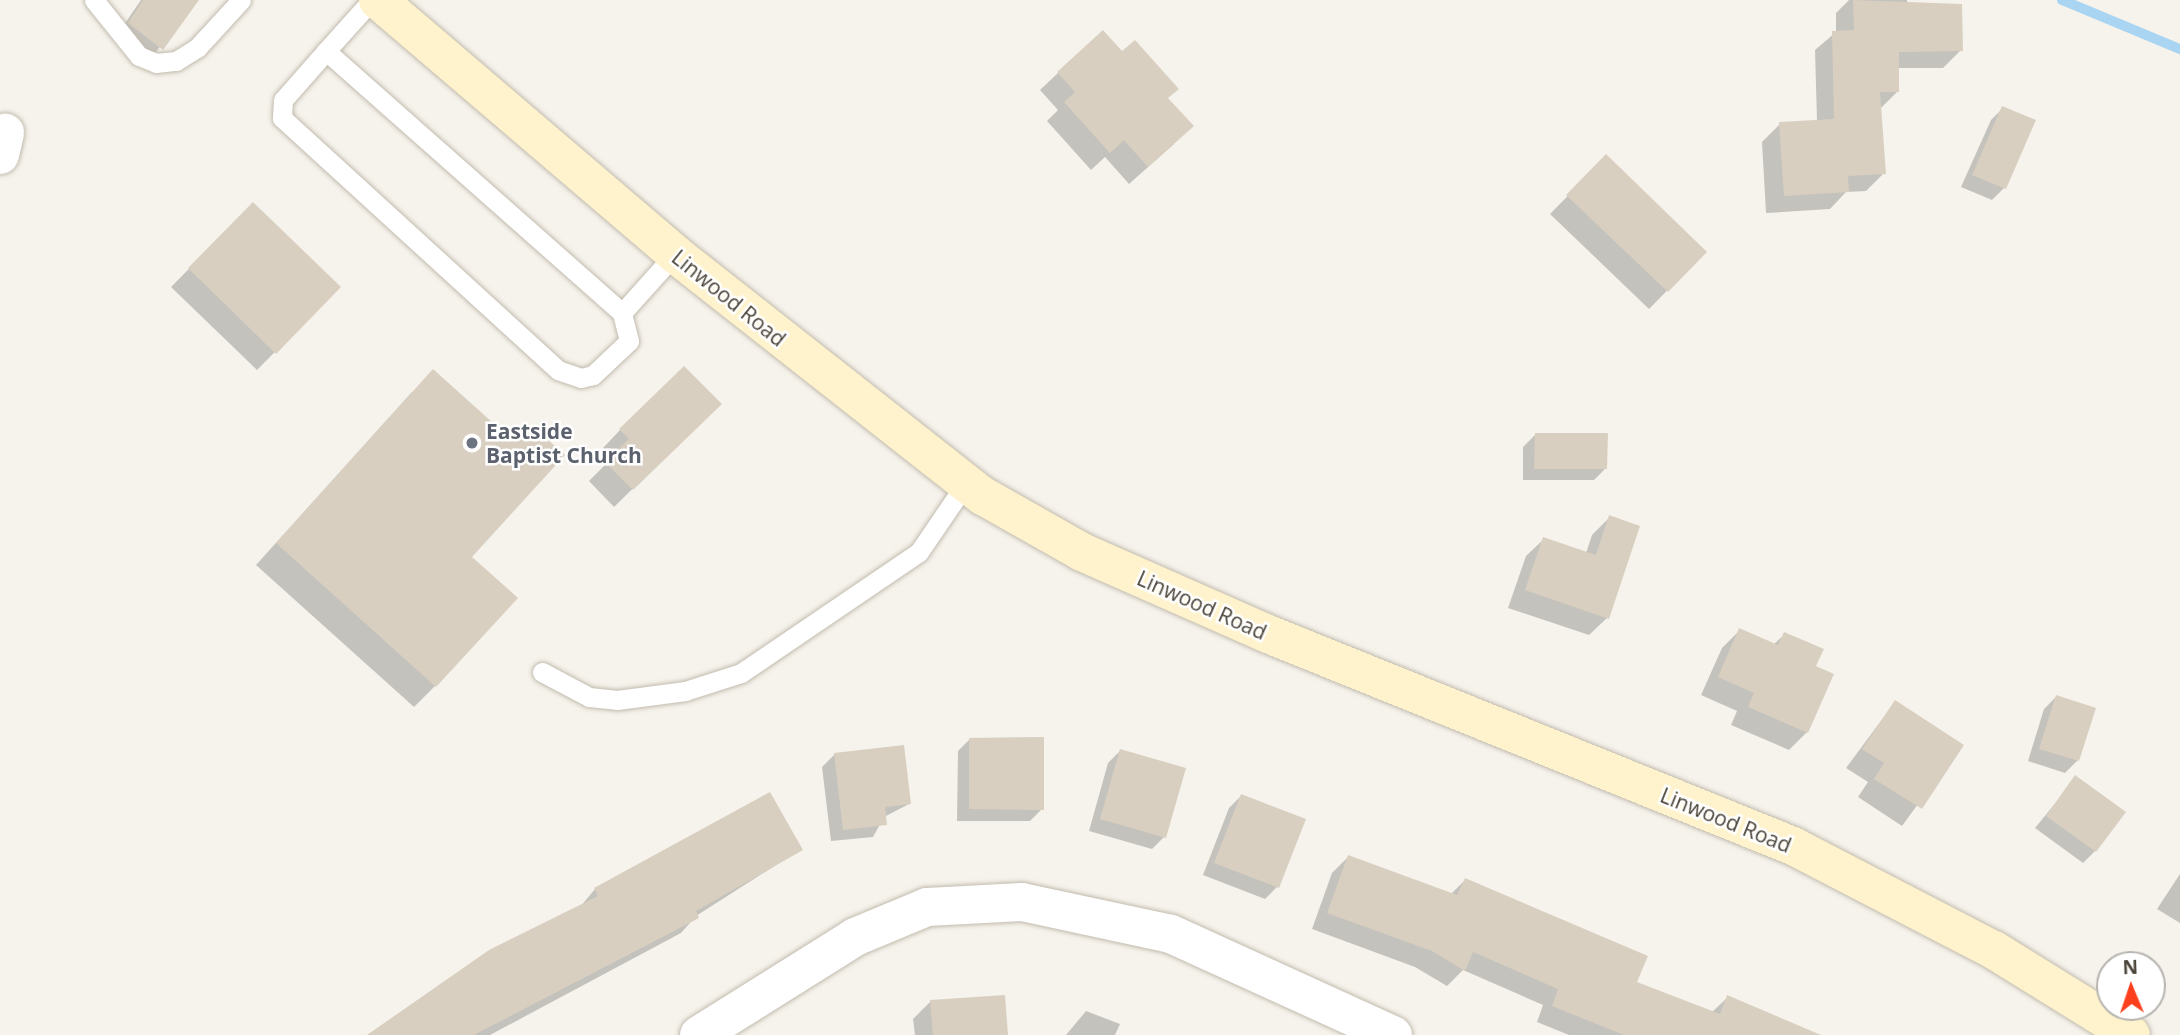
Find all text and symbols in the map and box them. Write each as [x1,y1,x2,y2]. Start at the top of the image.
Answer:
street label: Linwood Road [667,244,791,352]
place label: Eastside Baptist Church [486,418,642,468]
marker: Eastside Baptist Church [464,435,480,451]
street label: Linwood Road [1133,565,1271,645]
street label: Linwood Road [1657,782,1795,858]
north arrow [2096,951,2166,1021]
text: N [2122,954,2139,980]

